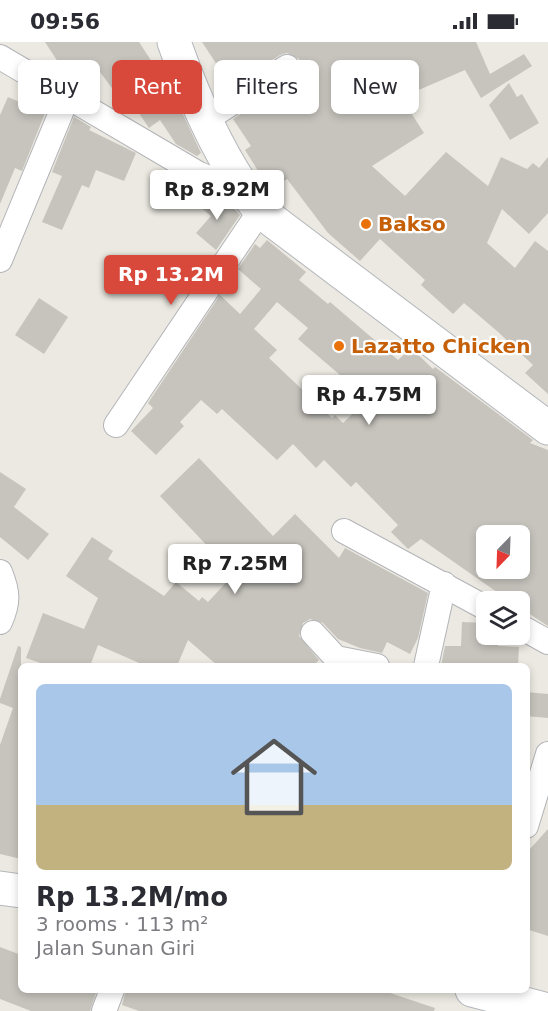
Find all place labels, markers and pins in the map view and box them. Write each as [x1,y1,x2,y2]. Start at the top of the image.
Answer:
pin: Rp 8.92M [155,170,279,221]
place label: Bakso [378,212,446,236]
marker: Bakso [359,217,373,231]
pin: Rp 13.2M [109,255,233,306]
place label: Lazatto Chicken [351,334,530,358]
marker: Lazatto Chicken [332,339,346,353]
pin: Rp 4.75M [307,375,431,426]
pin: Rp 7.25M [173,544,297,595]

